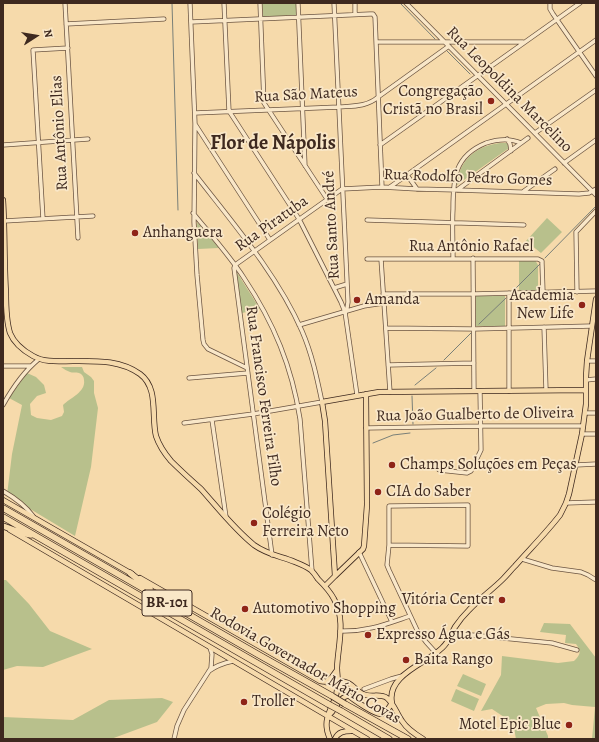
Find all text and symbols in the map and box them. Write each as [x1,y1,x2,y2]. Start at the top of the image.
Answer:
north arrow [16,16,56,56]
street label: Rua Leopoldina Marcelino [442,23,576,157]
text: N [40,28,56,39]
street label: Rua Antônio Elias [47,75,73,191]
place label: Congregação Cristã no Brasil [383,82,483,120]
street label: Rua São Mateus [254,83,358,107]
marker: Congregação Cristã no Brasil [486,96,496,106]
district label: Flor de Nápolis [210,132,336,156]
street label: Rua Rodolfo Pedro Gomes [383,165,553,191]
street label: Rua Santo André [320,170,344,280]
street label: Rua Piratuba [232,192,312,256]
place label: Anhanguera [143,223,223,243]
marker: Anhanguera [130,228,140,238]
street label: Rua Antônio Rafael [409,237,533,257]
place label: Academia New Life [510,286,574,324]
place label: Amanda [365,290,420,310]
marker: Amanda [352,295,362,305]
marker: Academia New Life [577,300,587,310]
street label: Rua Francisco Ferreira Filho [241,305,285,487]
street label: Rua João Gualberto de Oliveira [376,404,574,426]
place label: Champs Soluções em Peças [400,455,577,475]
marker: Champs Soluções em Peças [387,460,397,470]
place label: CIA do Saber [386,482,471,502]
marker: CIA do Saber [373,487,383,497]
place label: Colégio Ferreira Neto [262,504,349,542]
marker: Colégio Ferreira Neto [249,518,259,528]
road number: BR-101 [142,590,192,616]
place label: Vitória Center [402,590,494,610]
marker: Vitória Center [497,595,507,605]
place label: Automotivo Shopping [253,599,396,619]
street label: Rodovia Governador Mário Covas [206,603,404,729]
marker: Automotivo Shopping [240,604,250,614]
place label: Expresso Água e Gás [376,625,510,645]
marker: Expresso Água e Gás [363,630,373,640]
place label: Baita Rango [414,650,493,670]
marker: Baita Rango [401,655,411,665]
place label: Troller [252,692,295,712]
marker: Troller [239,697,249,707]
place label: Motel Epic Blue [459,715,561,735]
marker: Motel Epic Blue [564,720,574,730]

